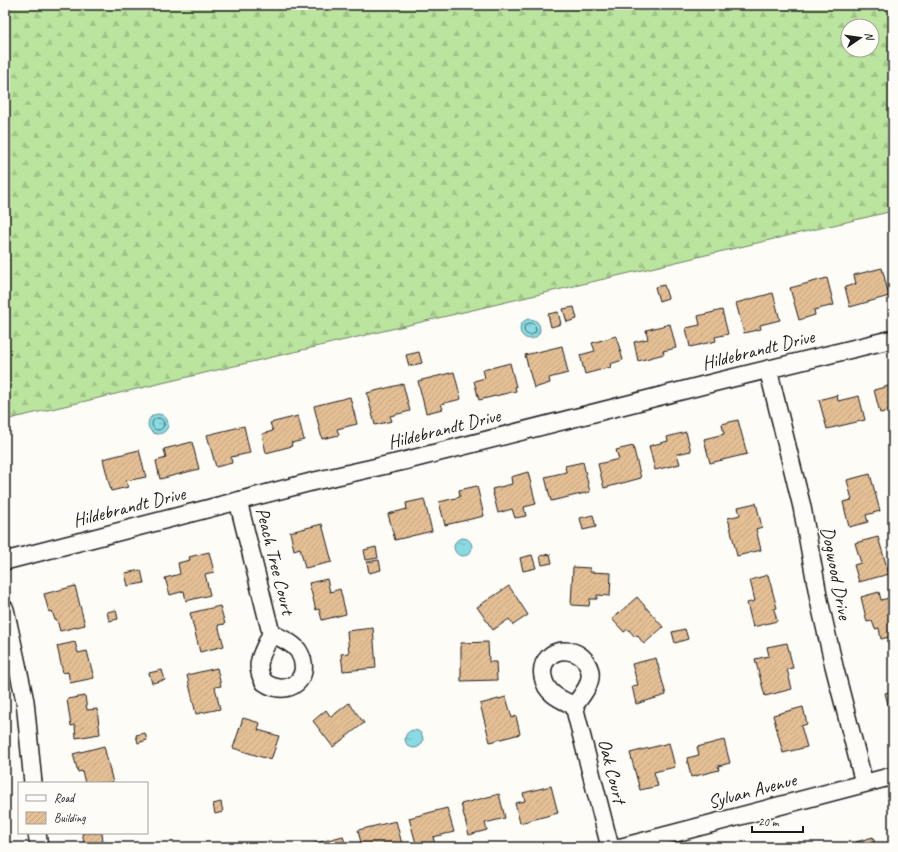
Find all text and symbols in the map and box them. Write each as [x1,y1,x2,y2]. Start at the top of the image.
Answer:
north arrow [840,18,880,58]
text: N [862,31,878,43]
street label: Hildebrandt Drive [699,324,818,376]
street label: Hildebrandt Drive [385,403,504,455]
street label: Hildebrandt Drive [70,481,189,533]
street label: Peach Tree Court [250,505,300,619]
street label: Dogwood Drive [815,525,857,623]
street label: Oak Court [592,737,632,808]
street label: Sylvan Avenue [705,767,800,814]
legend [18,782,148,834]
text: Road [54,790,76,806]
scale bar [752,808,803,834]
text: Building [54,810,86,826]
text: 20 m [758,814,780,830]

